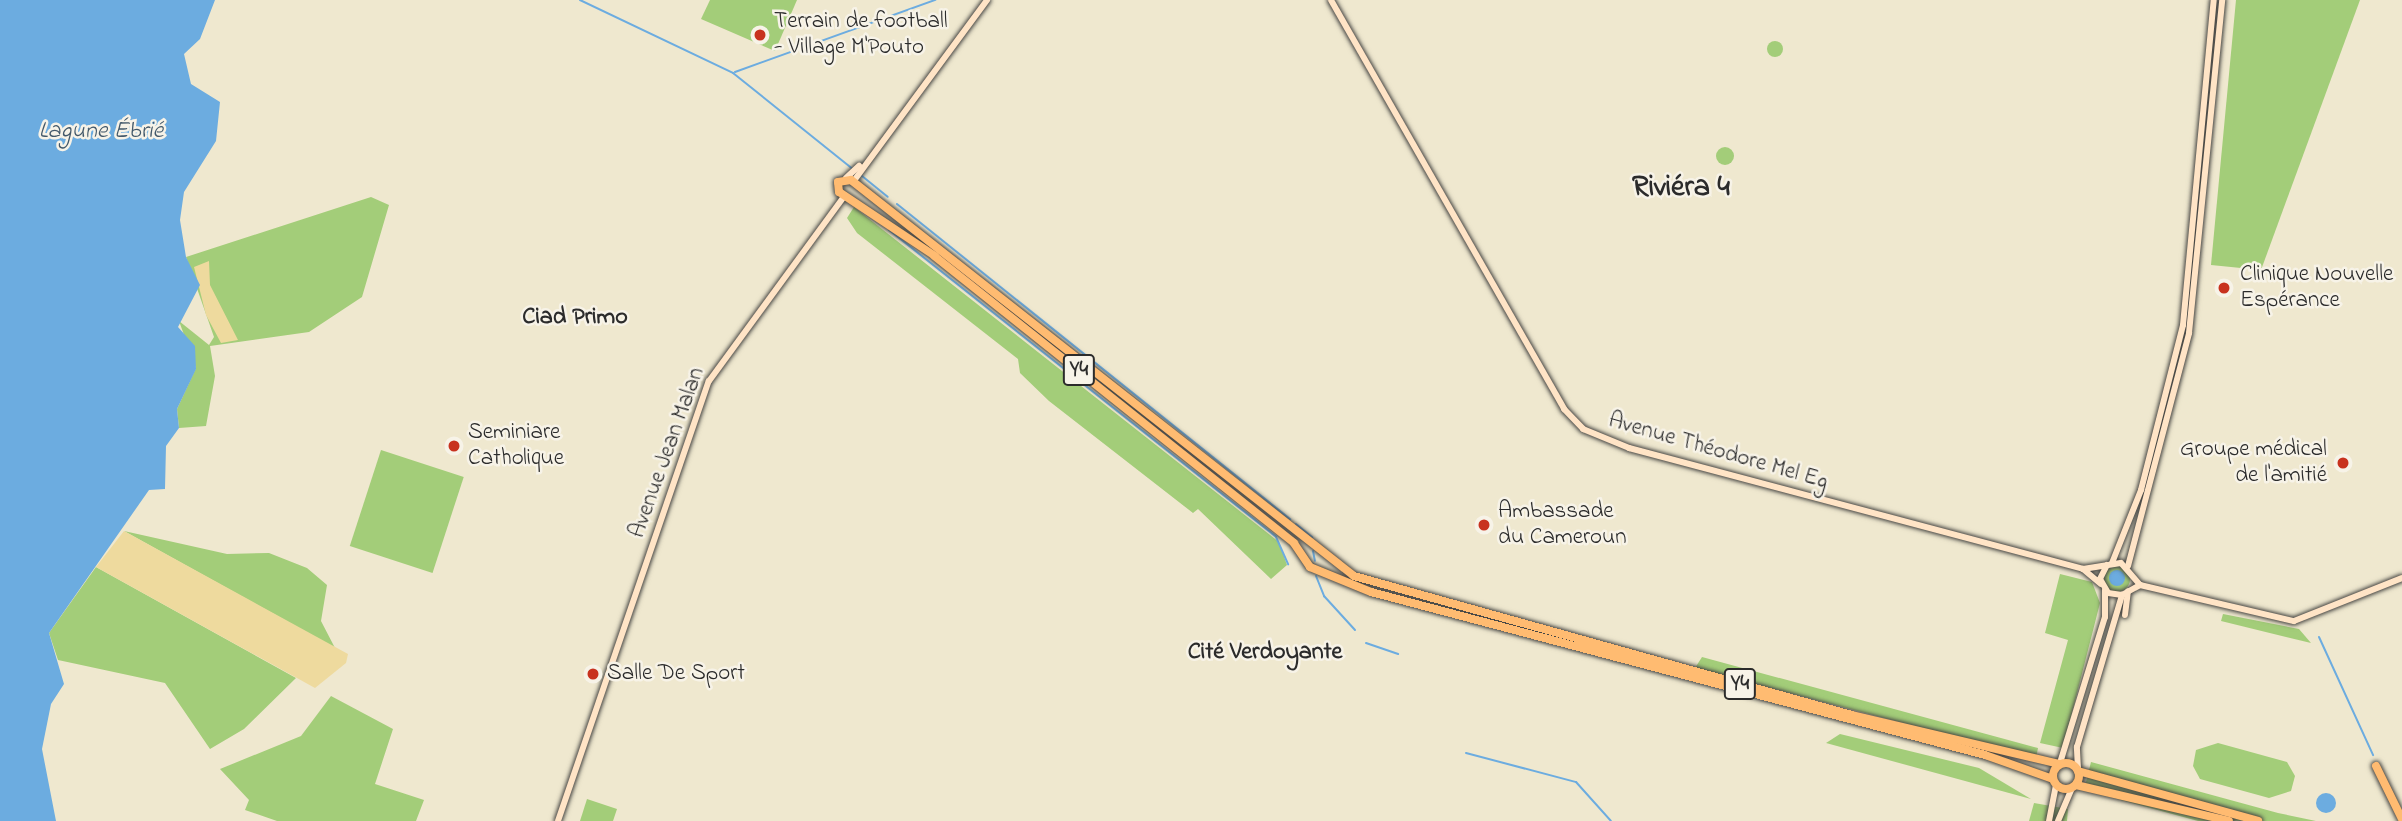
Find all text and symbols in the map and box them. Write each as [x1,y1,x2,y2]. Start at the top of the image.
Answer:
place label: Terrain de football - Village M'Pouto [774,8,948,62]
marker: Terrain de football - Village M'Pouto [752,27,768,43]
water label: Lagune Ébrié [39,118,163,146]
district label: Riviéra 4 [1632,170,1730,206]
place label: Clinique Nouvelle Espérance [2240,261,2393,315]
marker: Clinique Nouvelle Espérance [2214,278,2234,298]
district label: Ciad Primo [522,304,628,332]
road number: Y4 [1062,352,1096,388]
street label: Avenue Jean Malan [624,364,712,542]
street label: Avenue Théodore Mel Eg [1605,407,1831,497]
place label: Seminiare Catholique [468,419,564,473]
place label: Groupe médical de l'amitié [2180,436,2327,490]
marker: Seminiare Catholique [446,438,462,454]
marker: Groupe médical de l'amitié [2333,453,2353,473]
place label: Ambassade du Cameroun [1498,498,1626,552]
marker: Ambassade du Cameroun [1476,517,1492,533]
district label: Cité Verdoyante [1188,639,1342,667]
place label: Salle De Sport [607,660,745,688]
marker: Salle De Sport [585,666,601,682]
road number: Y4 [1722,666,1758,702]

